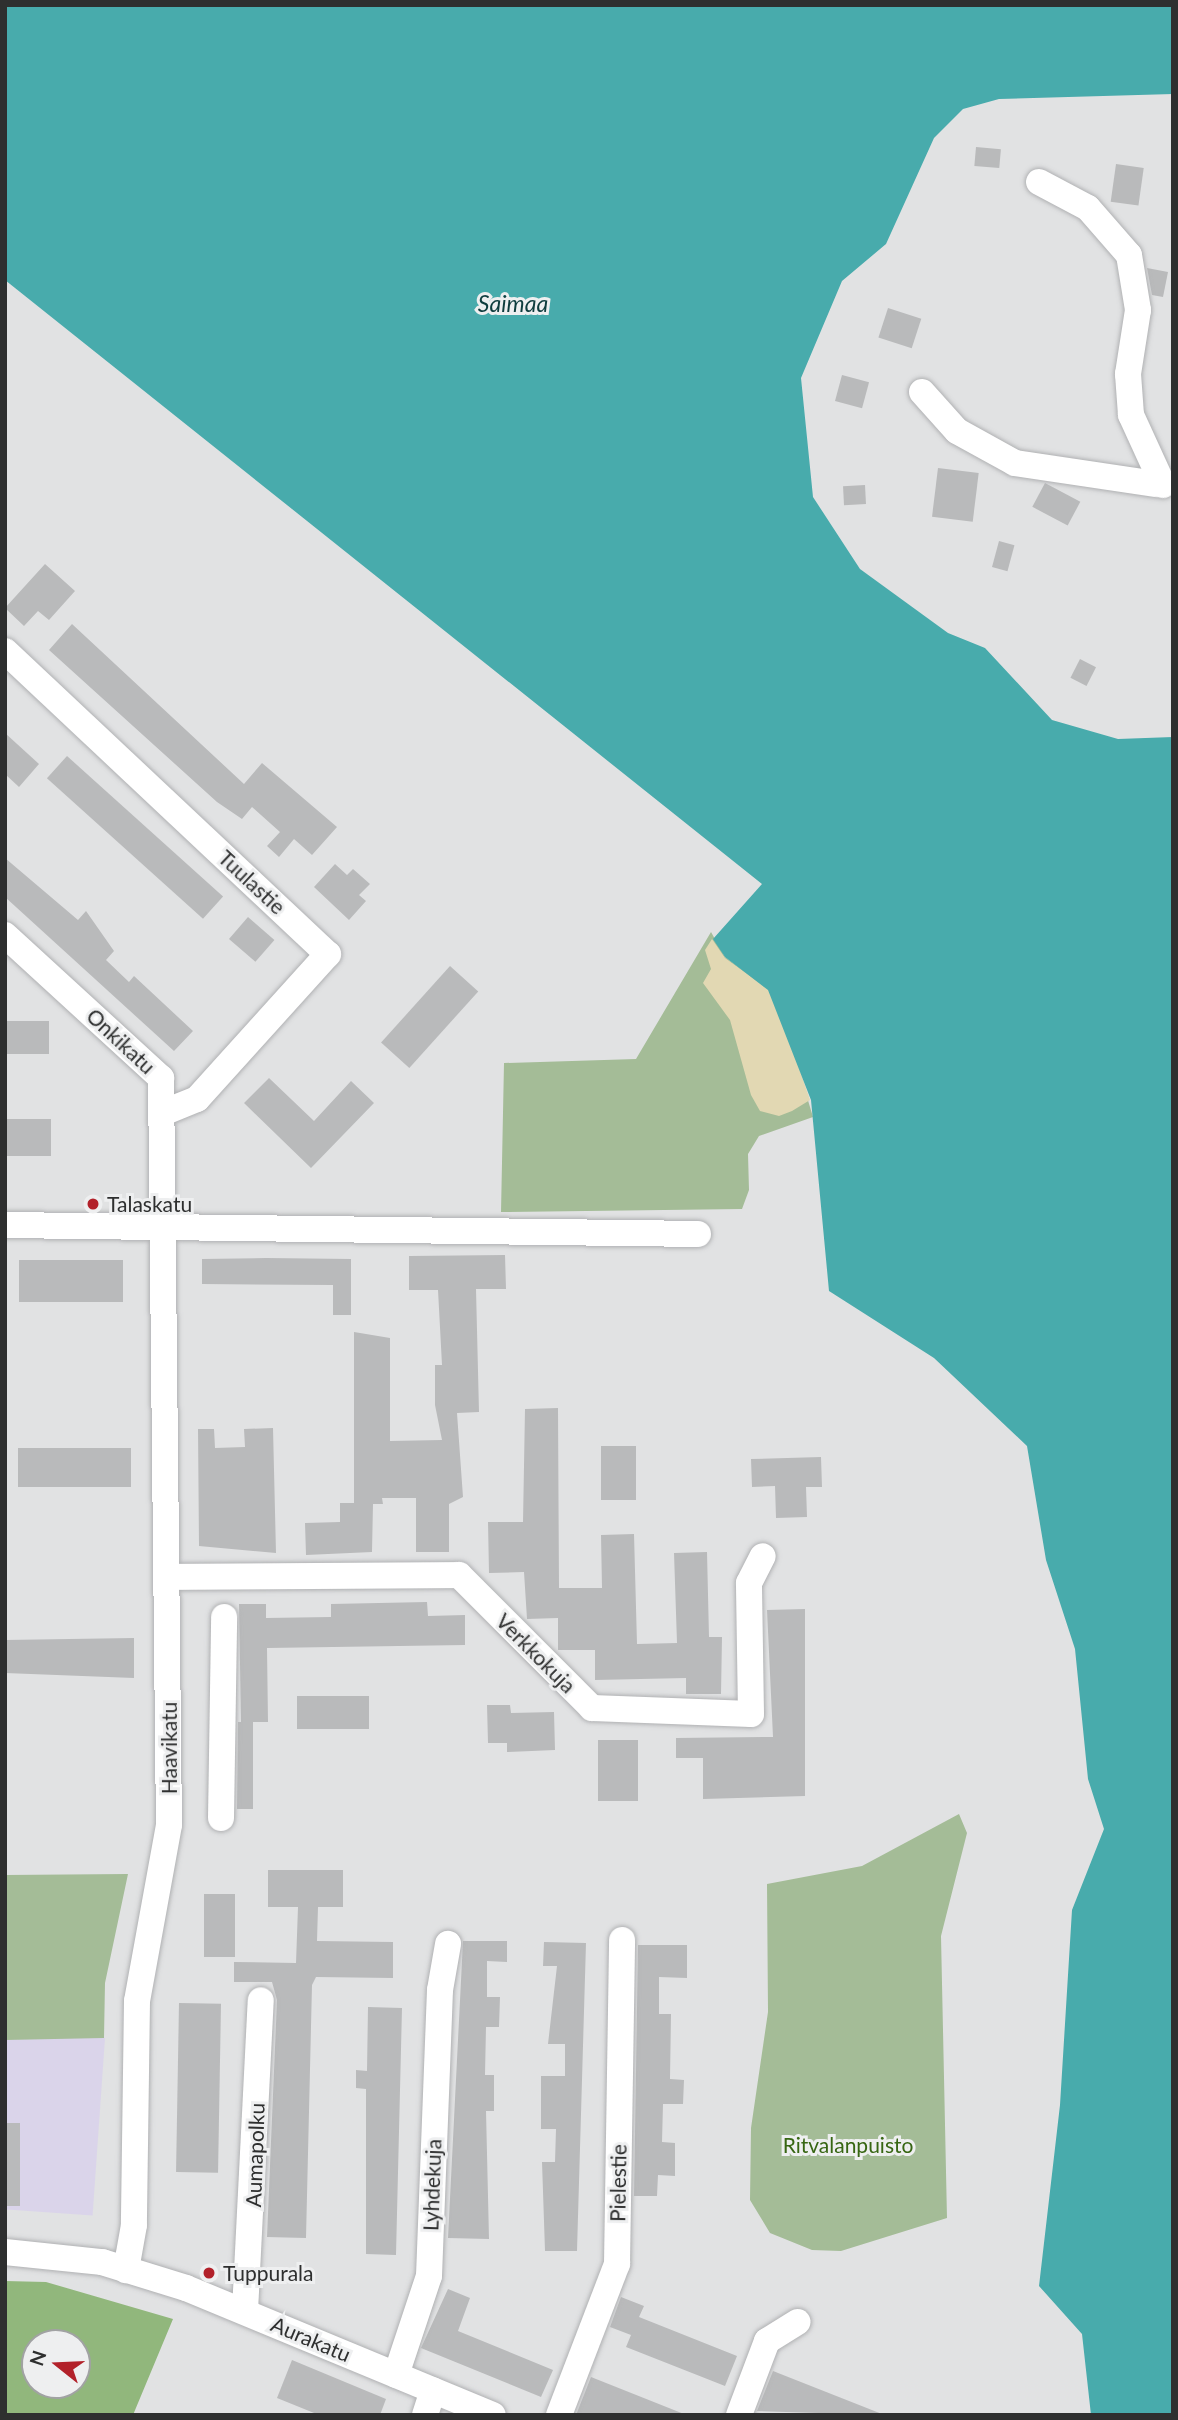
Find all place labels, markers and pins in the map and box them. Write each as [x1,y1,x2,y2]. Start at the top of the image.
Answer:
place label: Talaskatu [107,1191,192,1217]
marker: Talaskatu [85,1196,101,1212]
place label: Tuppurala [223,2260,313,2286]
marker: Tuppurala [201,2265,217,2281]

